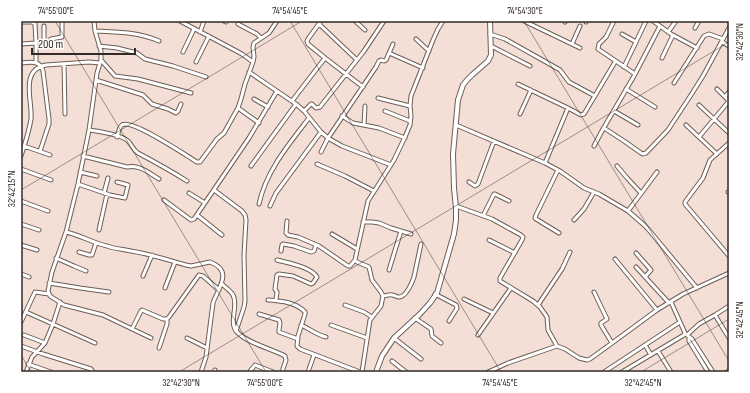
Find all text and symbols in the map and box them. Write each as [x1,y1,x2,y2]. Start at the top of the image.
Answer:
text: 74°55'00"E [38,5,74,17]
text: 74°54'45"E [272,5,308,17]
text: 74°54'30"E [507,5,543,17]
text: 32°42'30"N [734,23,746,61]
scale bar [32,30,135,56]
text: 200 m [38,37,64,52]
text: 32°42'15"N [6,171,18,207]
text: 32°42'45"N [734,301,746,339]
text: 32°42'30"N [162,377,200,389]
text: 74°55'00"E [247,377,283,389]
text: 74°54'45"E [482,377,518,389]
text: 32°42'45"N [624,377,662,389]

